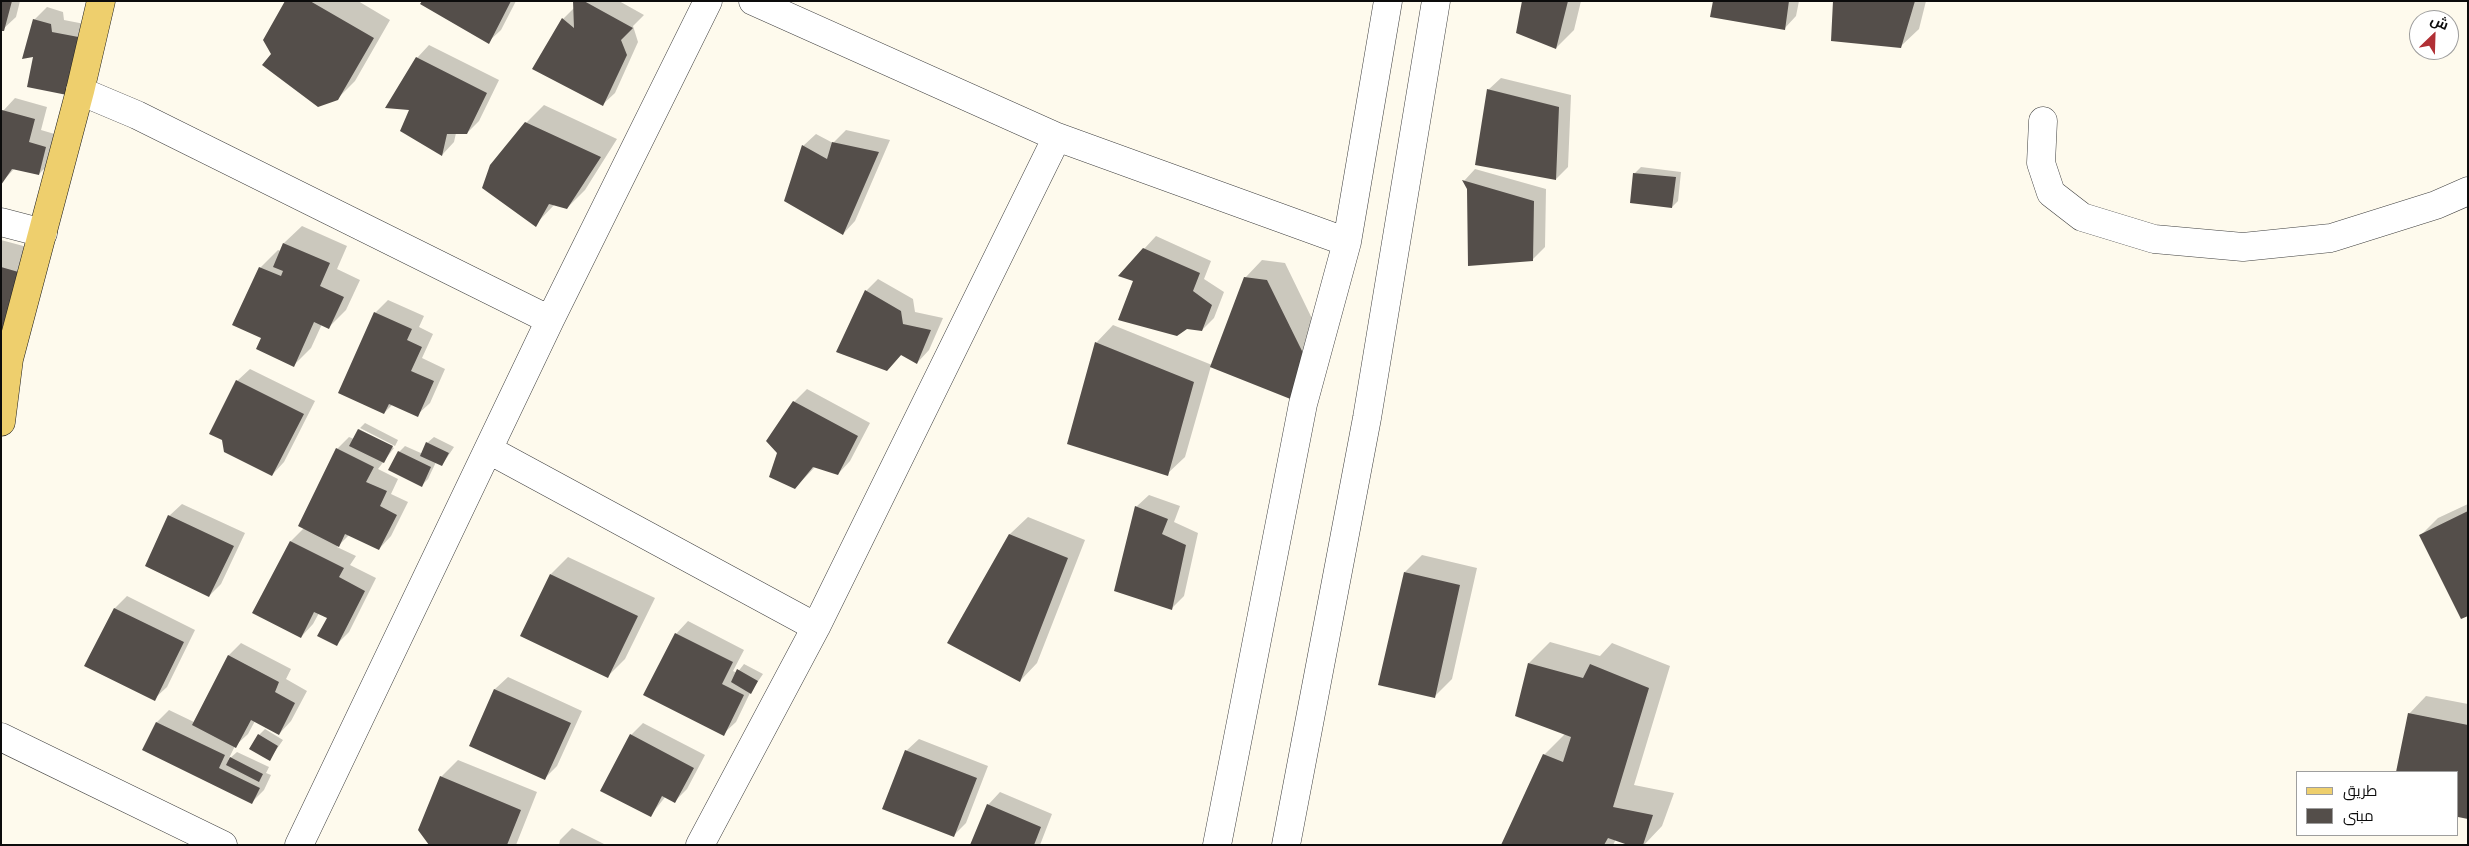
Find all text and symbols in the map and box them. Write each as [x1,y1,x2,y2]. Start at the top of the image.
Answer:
north arrow [2409,10,2459,60]
text: ش [2428,10,2452,34]
legend [2296,771,2459,836]
text: طريق [2343,781,2377,800]
text: مبنى [2343,806,2374,825]

